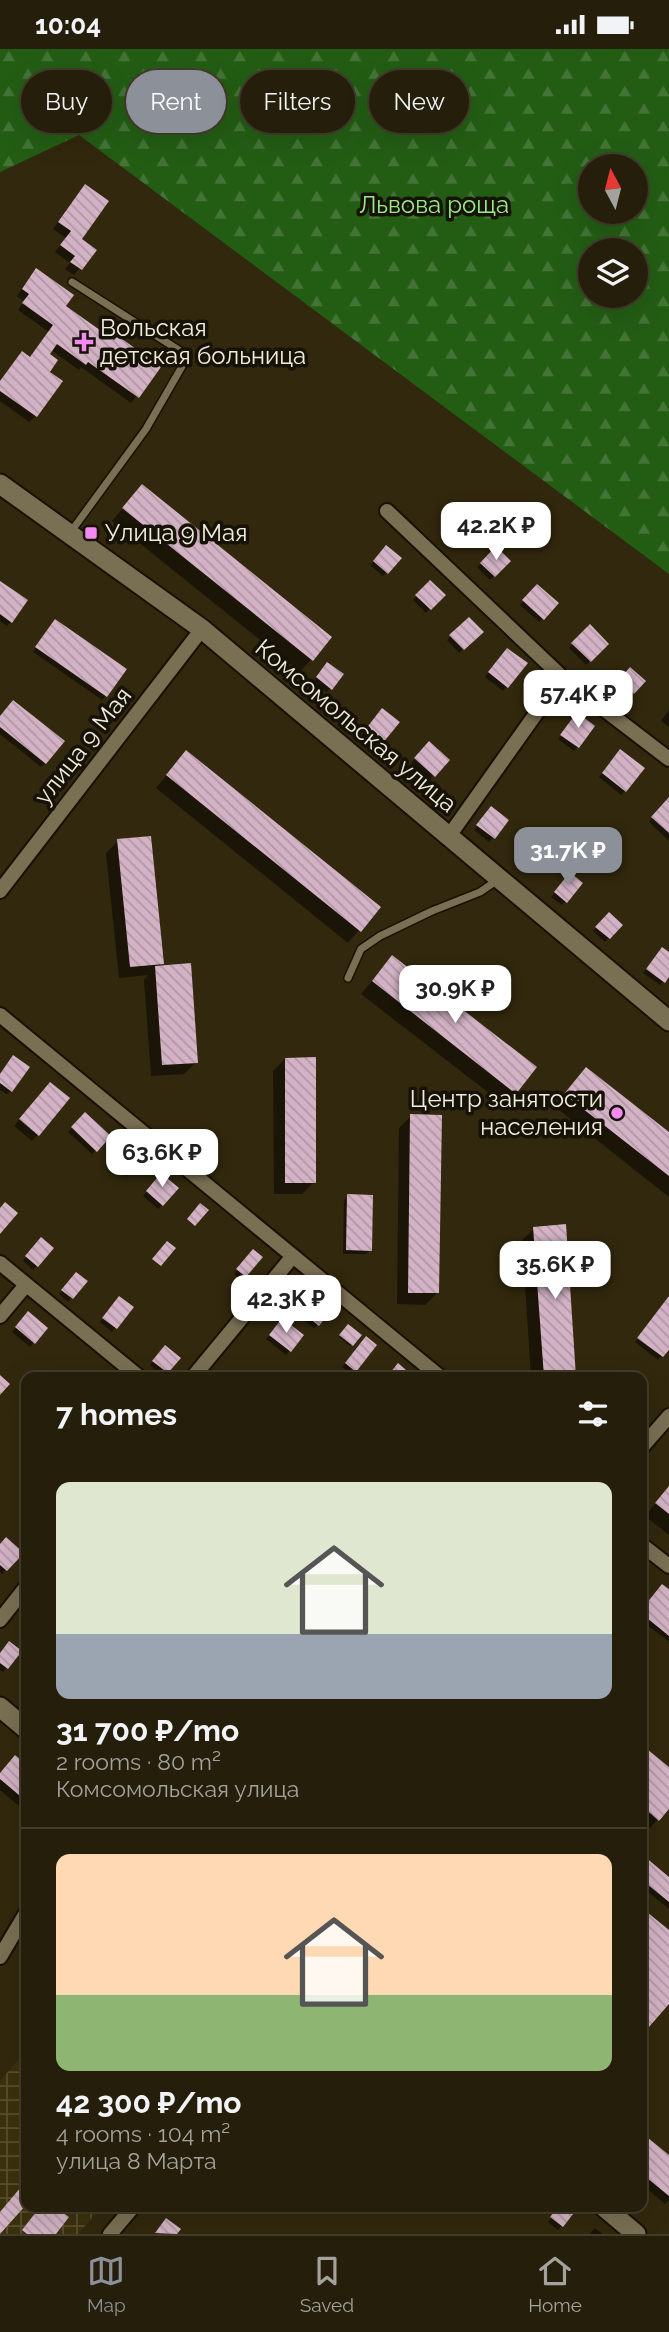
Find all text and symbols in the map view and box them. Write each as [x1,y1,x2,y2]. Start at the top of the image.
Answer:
text: 10:04 [35,10,101,40]
chip: Buy [21,70,112,133]
chip: Rent [126,70,226,133]
chip: Filters [240,70,355,133]
chip: New [369,70,469,133]
north arrow [578,154,648,224]
map controls [578,154,648,308]
park label: Львова роща [359,190,509,219]
button: layers [578,238,648,308]
place label: Вольская детская больница [100,313,306,370]
marker: Вольская детская больница [74,332,94,352]
pin: 42.2K ₽ [431,503,561,562]
text: 42.2K ₽ [457,511,535,538]
place label: Улица 9 Мая [105,518,247,547]
marker: Улица 9 Мая [83,525,99,541]
street label: Комсомольская улица [250,633,463,818]
pin: 57.4K ₽ [513,671,643,730]
text: 57.4K ₽ [540,679,616,706]
street label: улица 9 Мая [28,681,137,810]
pin: 31.7K ₽ [503,827,633,887]
text: 31.7K ₽ [530,836,606,863]
pin: 30.9K ₽ [390,965,520,1025]
text: 30.9K ₽ [415,974,495,1001]
place label: Центр занятости населения [410,1084,603,1141]
marker: Центр занятости населения [609,1105,625,1121]
pin: 63.6K ₽ [97,1129,227,1189]
text: 63.6K ₽ [122,1138,202,1165]
pin: 35.6K ₽ [490,1241,620,1301]
text: 35.6K ₽ [516,1250,594,1277]
pin: 42.3K ₽ [221,1275,351,1335]
text: 42.3K ₽ [247,1284,325,1311]
icon: filters [574,1395,612,1433]
text: 7 homes [56,1397,177,1432]
icon: home [271,1527,397,1653]
text: 31 700 ₽/mo [56,1713,239,1748]
text: 2 rooms · 80 m² [56,1748,221,1775]
text: Комсомольская улица [56,1775,299,1802]
icon: home [271,1899,397,2025]
text: 42 300 ₽/mo [56,2085,242,2120]
text: 4 rooms · 104 m² [56,2120,230,2147]
text: улица 8 Марта [56,2147,217,2174]
tab: Map [87,2252,126,2316]
tab: Saved [300,2252,354,2316]
tab: Home [528,2252,582,2316]

